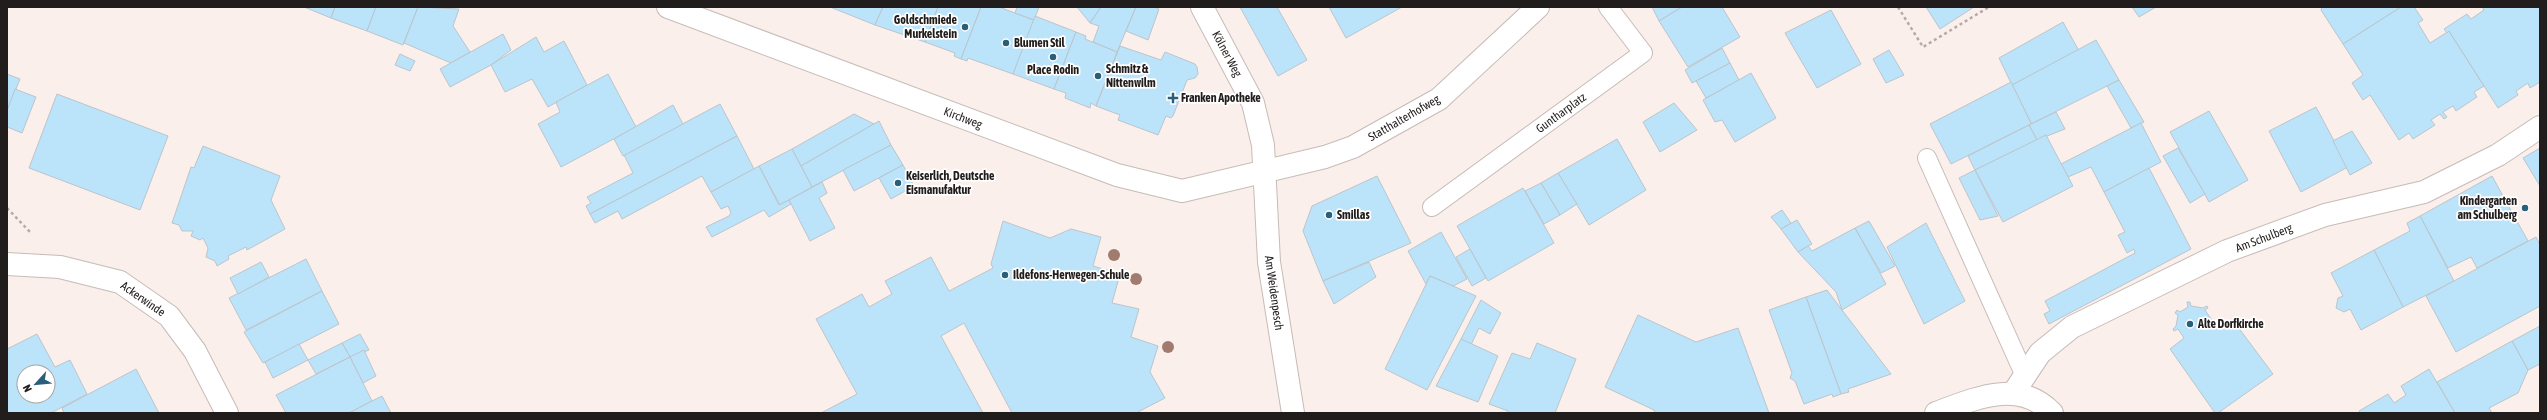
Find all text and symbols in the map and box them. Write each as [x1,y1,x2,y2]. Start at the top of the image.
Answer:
place label: Goldschmiede Murkelstein [894,13,958,41]
marker: Goldschmiede Murkelstein [960,22,970,32]
street label: Kölner Weg [1209,29,1245,80]
place label: Blumen Stil [1014,36,1065,50]
marker: Blumen Stil [1001,38,1011,48]
marker: Place Rodin [1048,52,1058,62]
place label: Schmitz & Nittenwilm [1106,62,1156,90]
place label: Place Rodin [1027,63,1079,77]
marker: Schmitz & Nittenwilm [1093,71,1103,81]
street label: Guntharplatz [1533,90,1589,136]
place label: Franken Apotheke [1181,91,1261,105]
street label: Statthalterhofweg [1366,91,1443,144]
marker: Franken Apotheke [1168,93,1178,103]
street label: Kirchweg [942,104,985,132]
place label: Keiserlich, Deutsche Eismanufaktur [906,169,995,197]
marker: Keiserlich, Deutsche Eismanufaktur [893,178,903,188]
place label: Kindergarten am Schulberg [2457,194,2518,222]
marker: Kindergarten am Schulberg [2520,203,2530,213]
place label: Smillas [1337,208,1370,222]
marker: Smillas [1324,210,1334,220]
street label: Am Schulberg [2234,220,2295,255]
street label: Am Weidenpesch [1262,255,1286,331]
place label: Ildefons-Herwegen-Schule [1013,268,1130,282]
marker: Ildefons-Herwegen-Schule [1000,270,1010,280]
street label: Ackerwinde [118,279,168,319]
place label: Alte Dorfkirche [2197,317,2264,331]
marker: Alte Dorfkirche [2185,319,2195,329]
north arrow [16,364,56,404]
text: N [20,383,34,394]

